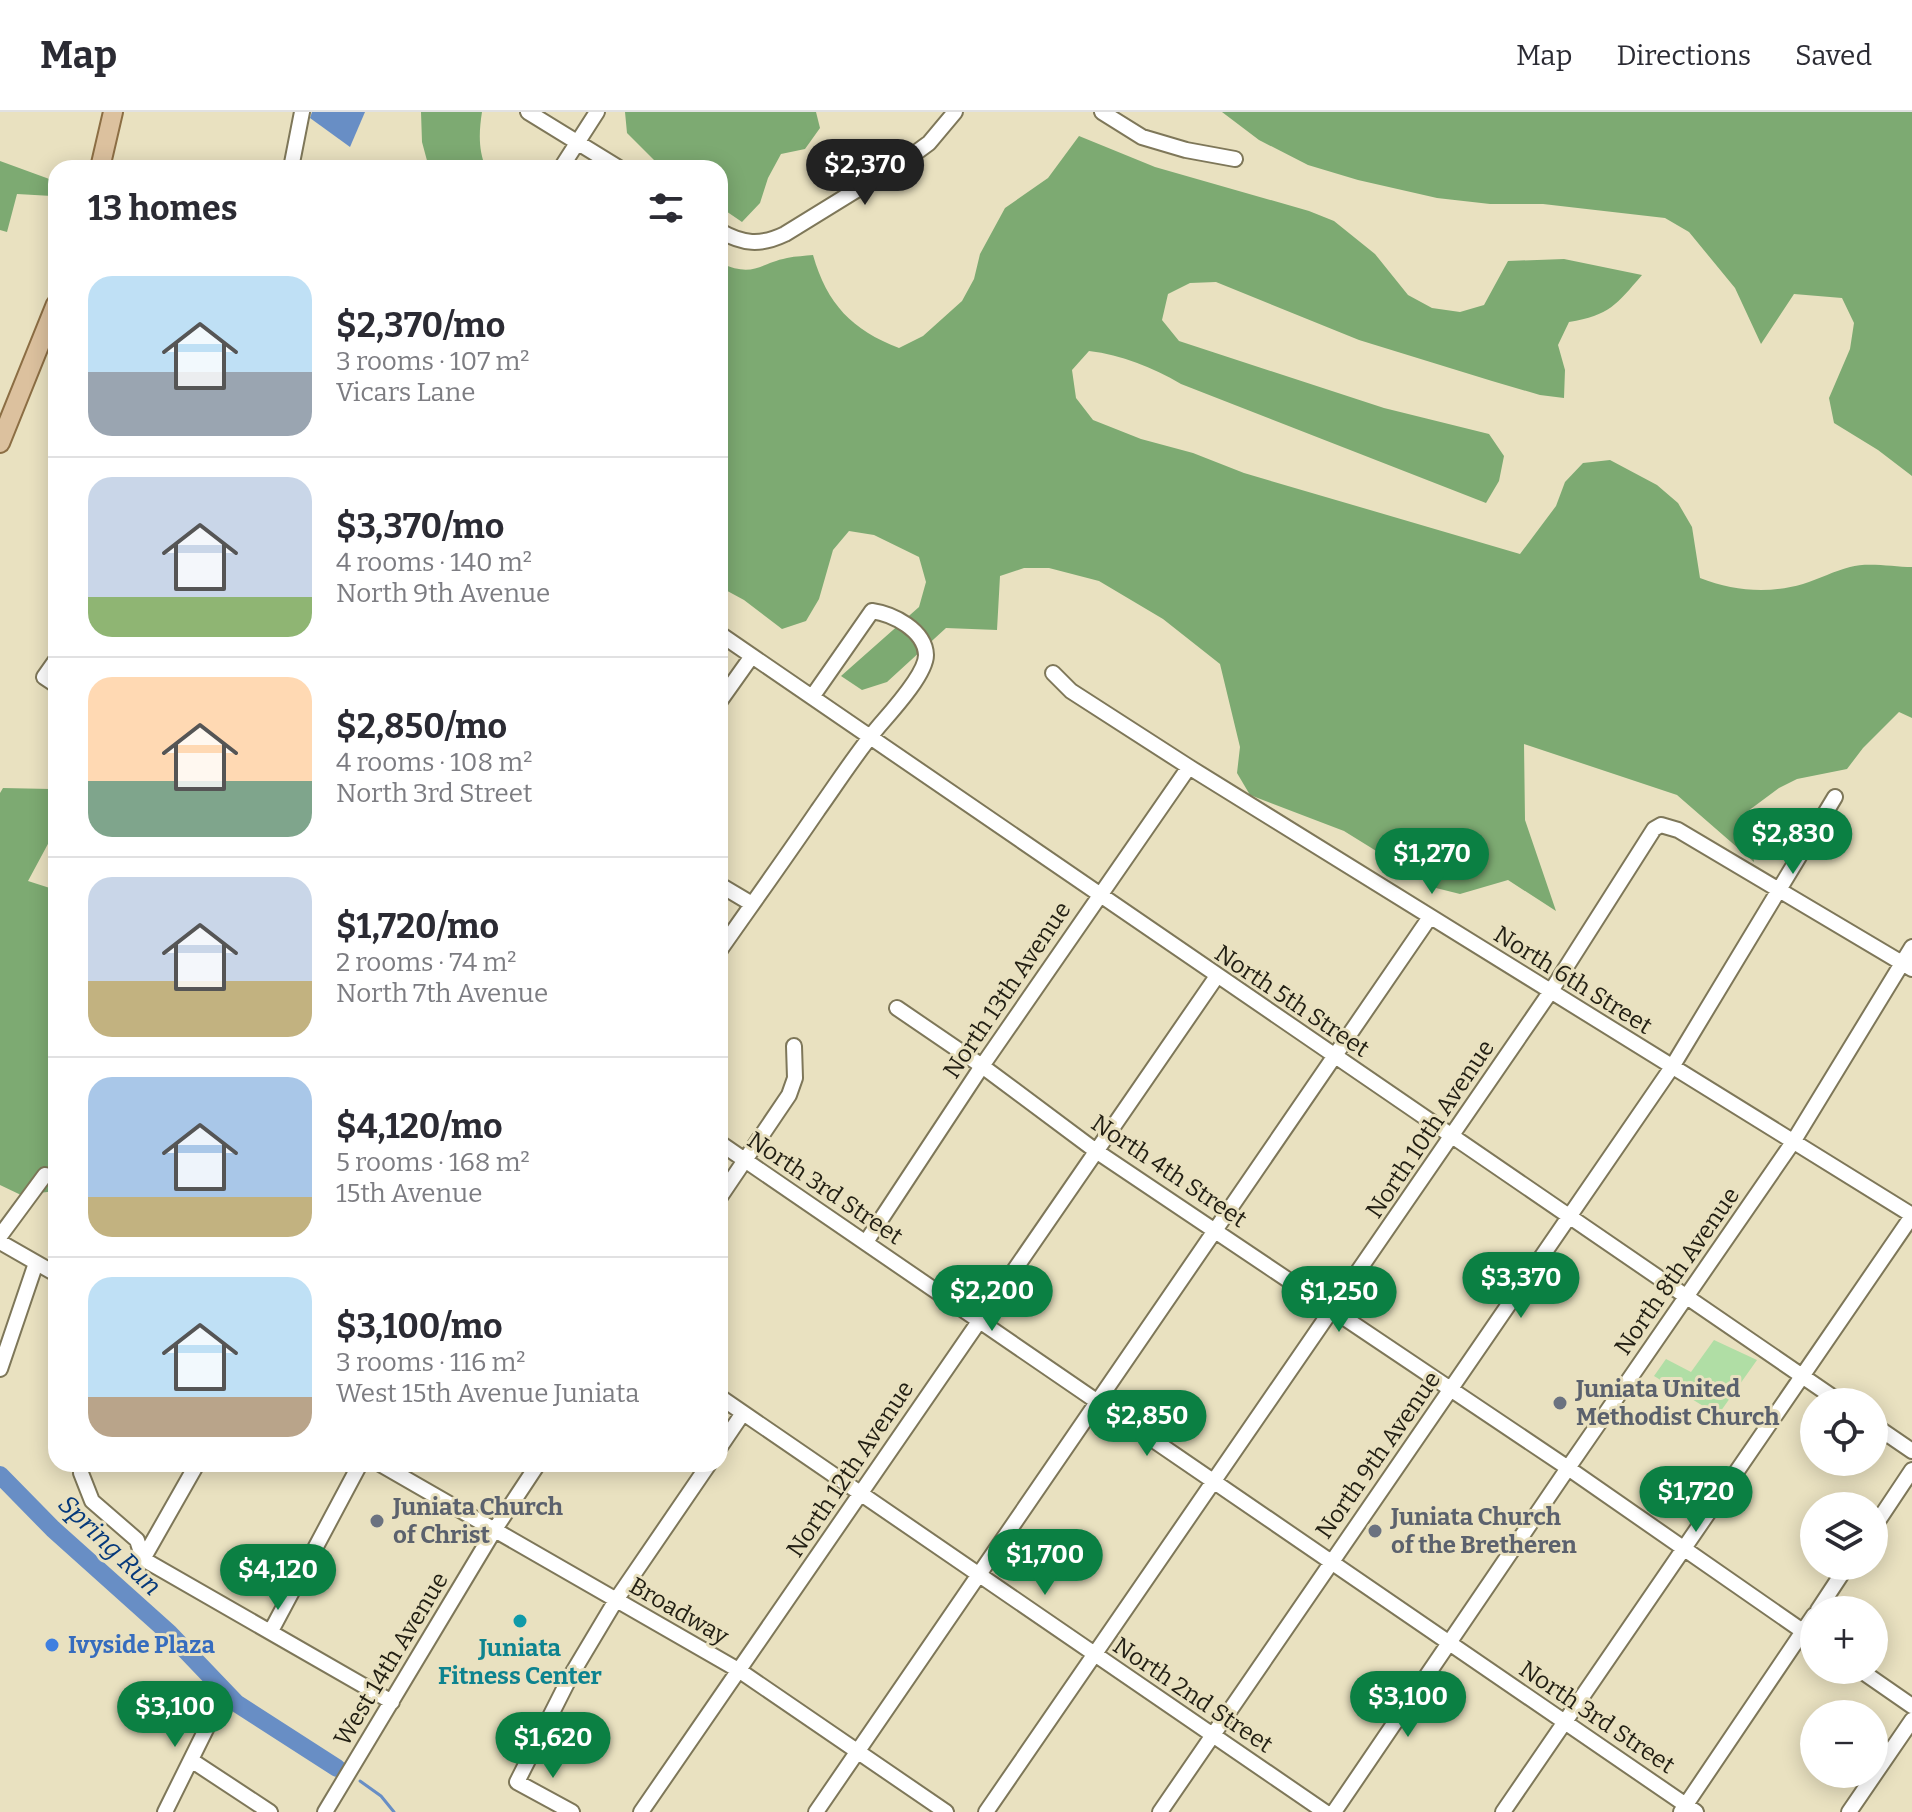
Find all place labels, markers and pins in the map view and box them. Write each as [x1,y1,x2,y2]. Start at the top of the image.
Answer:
pin: $2,370 [800,139,930,207]
pin: $2,830 [1728,808,1858,876]
pin: $1,270 [1367,828,1497,896]
pin: $3,370 [1456,1252,1586,1320]
pin: $2,200 [927,1265,1057,1333]
pin: $1,250 [1274,1266,1404,1334]
place label: Juniata United Methodist Church [1574,1375,1779,1431]
pin: $2,850 [1082,1390,1212,1458]
marker: Juniata United Methodist Church [1551,1394,1569,1412]
pin: $1,720 [1631,1466,1761,1534]
place label: Juniata Church of Christ [391,1493,563,1549]
place label: Juniata Church of the Bretheren [1389,1503,1577,1559]
marker: Juniata Church of Christ [368,1512,386,1530]
marker: Juniata Church of the Bretheren [1366,1522,1384,1540]
pin: $1,700 [980,1529,1110,1597]
pin: $4,120 [213,1544,343,1612]
marker: Juniata Fitness Center [511,1612,529,1630]
place label: Ivyside Plaza [68,1631,215,1659]
place label: Juniata Fitness Center [438,1634,602,1690]
marker: Ivyside Plaza [43,1636,61,1654]
pin: $3,100 [1343,1671,1473,1739]
pin: $3,100 [110,1681,240,1749]
pin: $1,620 [488,1712,618,1780]

